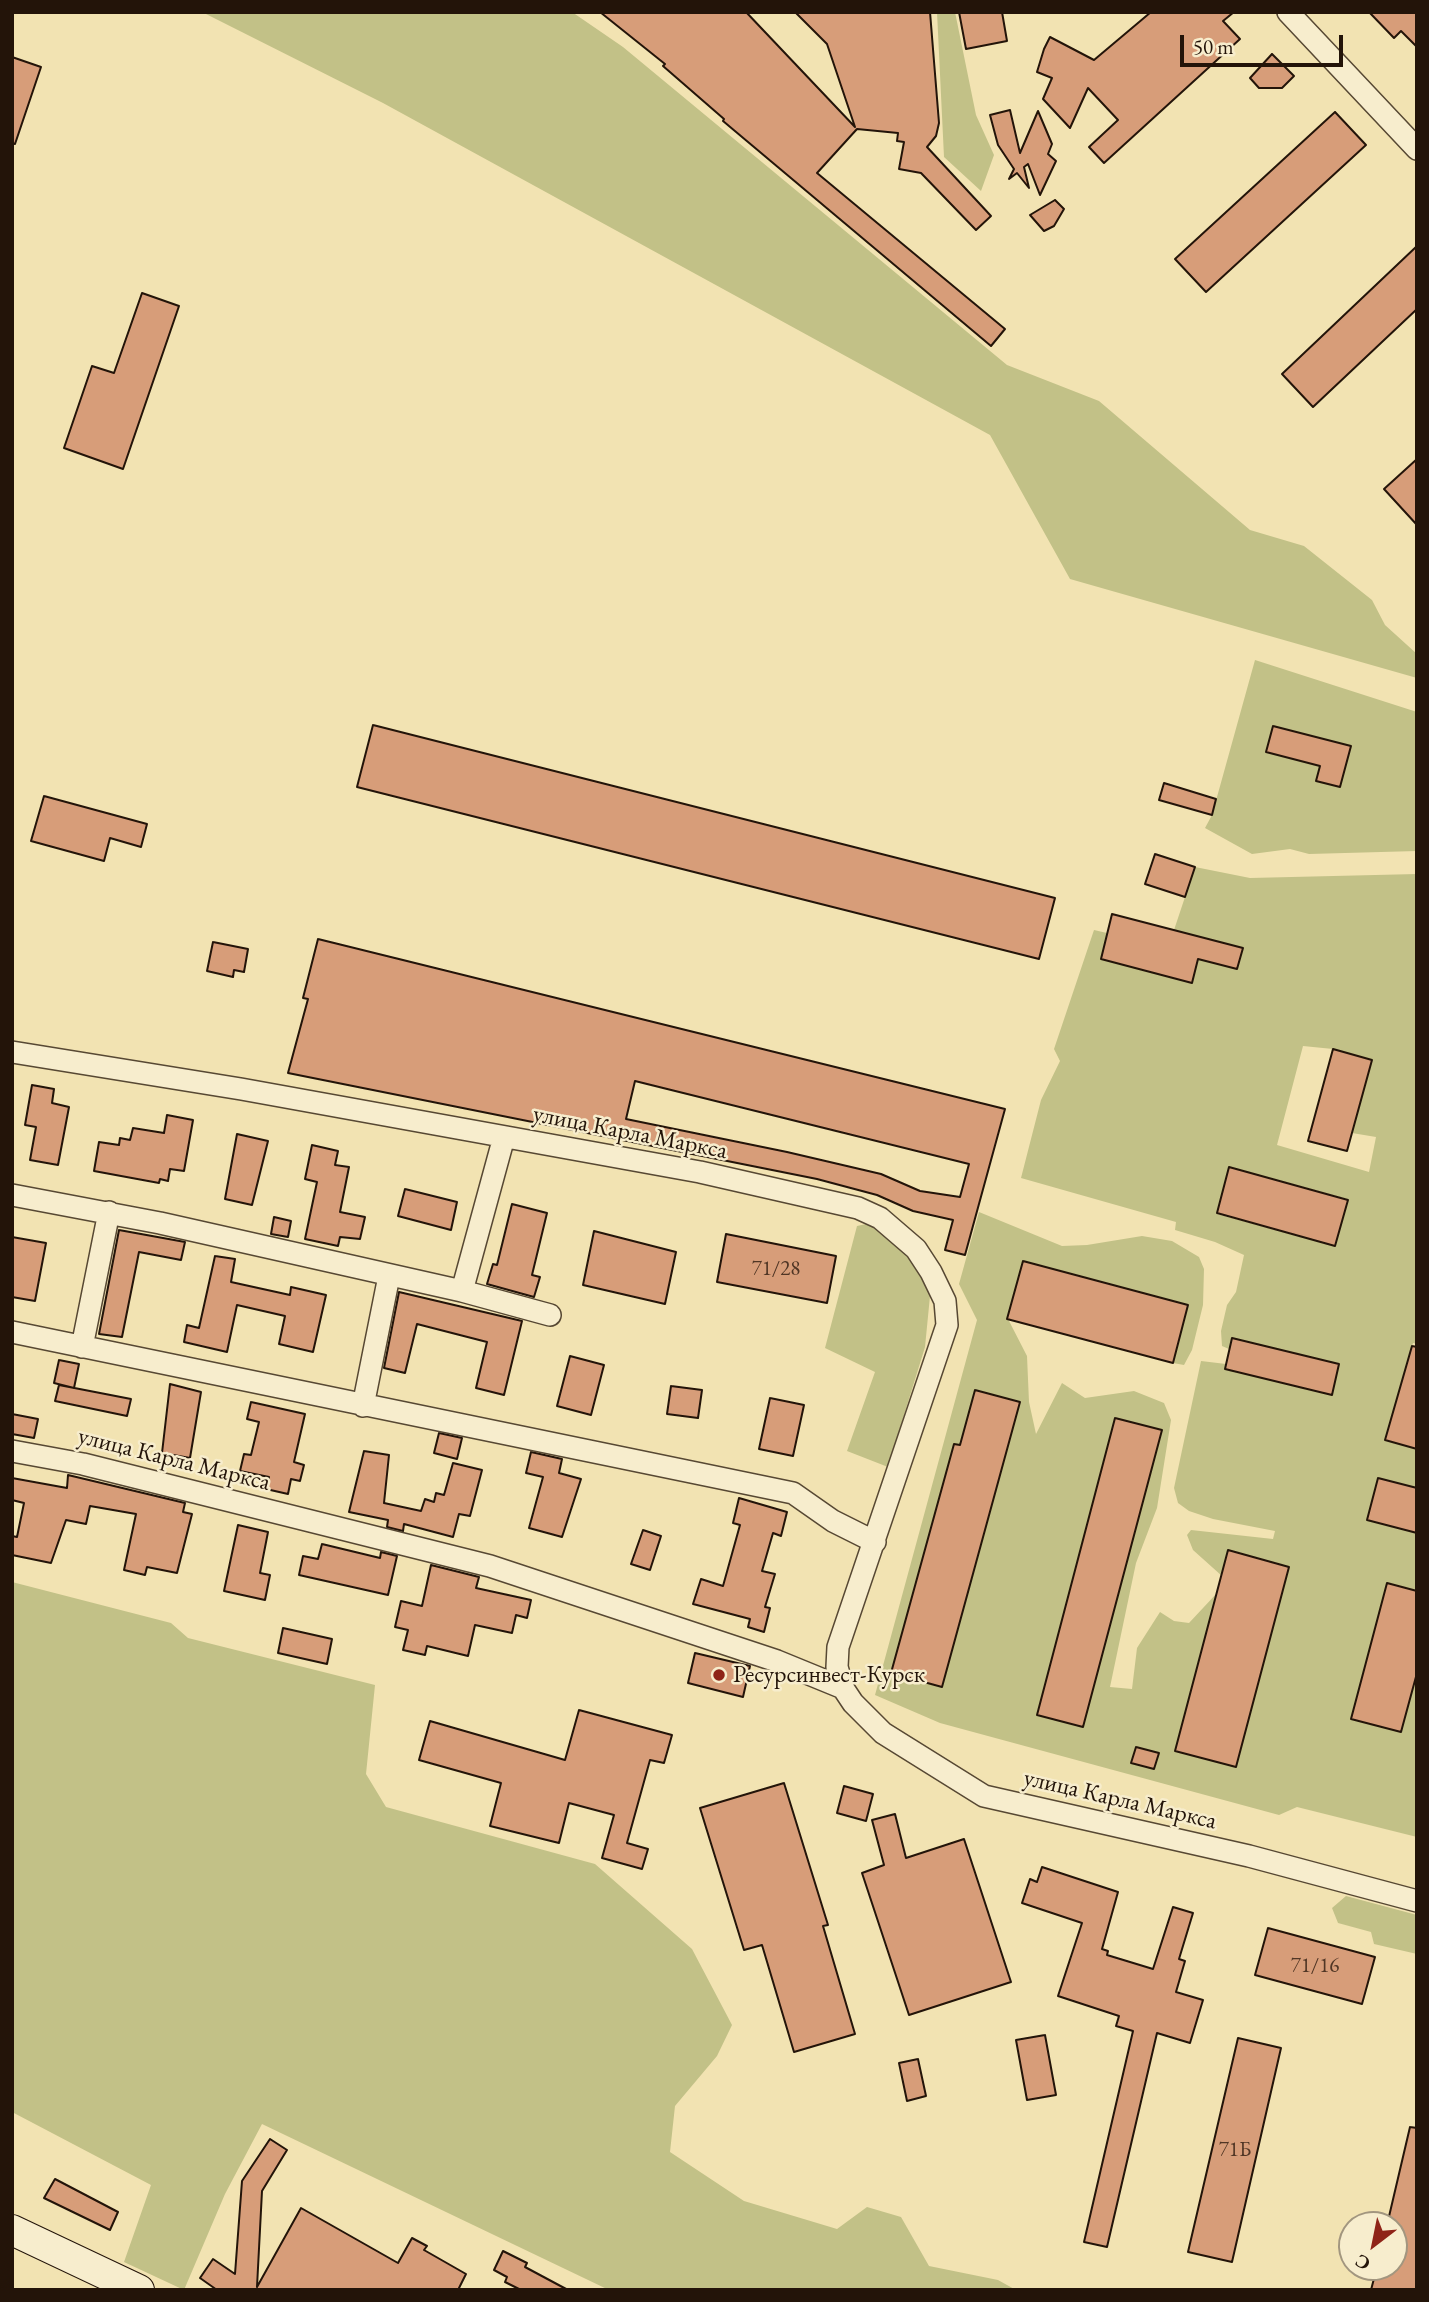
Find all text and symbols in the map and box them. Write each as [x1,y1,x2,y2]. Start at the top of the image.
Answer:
scale bar [1184,21,1347,65]
text: 50 m [1193,33,1234,60]
street label: улица Карла Маркса [530,1100,730,1166]
house number: 71/28 [752,1256,800,1282]
street label: улица Карла Маркса [75,1422,273,1498]
place label: Ресурсинвест-Курск [733,1661,925,1689]
marker: Ресурсинвест-Курск [711,1667,727,1683]
street label: улица Карла Маркса [1021,1764,1219,1836]
house number: 71/16 [1291,1953,1339,1979]
house number: 71Б [1219,2137,1251,2163]
north arrow [1338,2211,1408,2281]
text: С [1350,2248,1375,2277]

